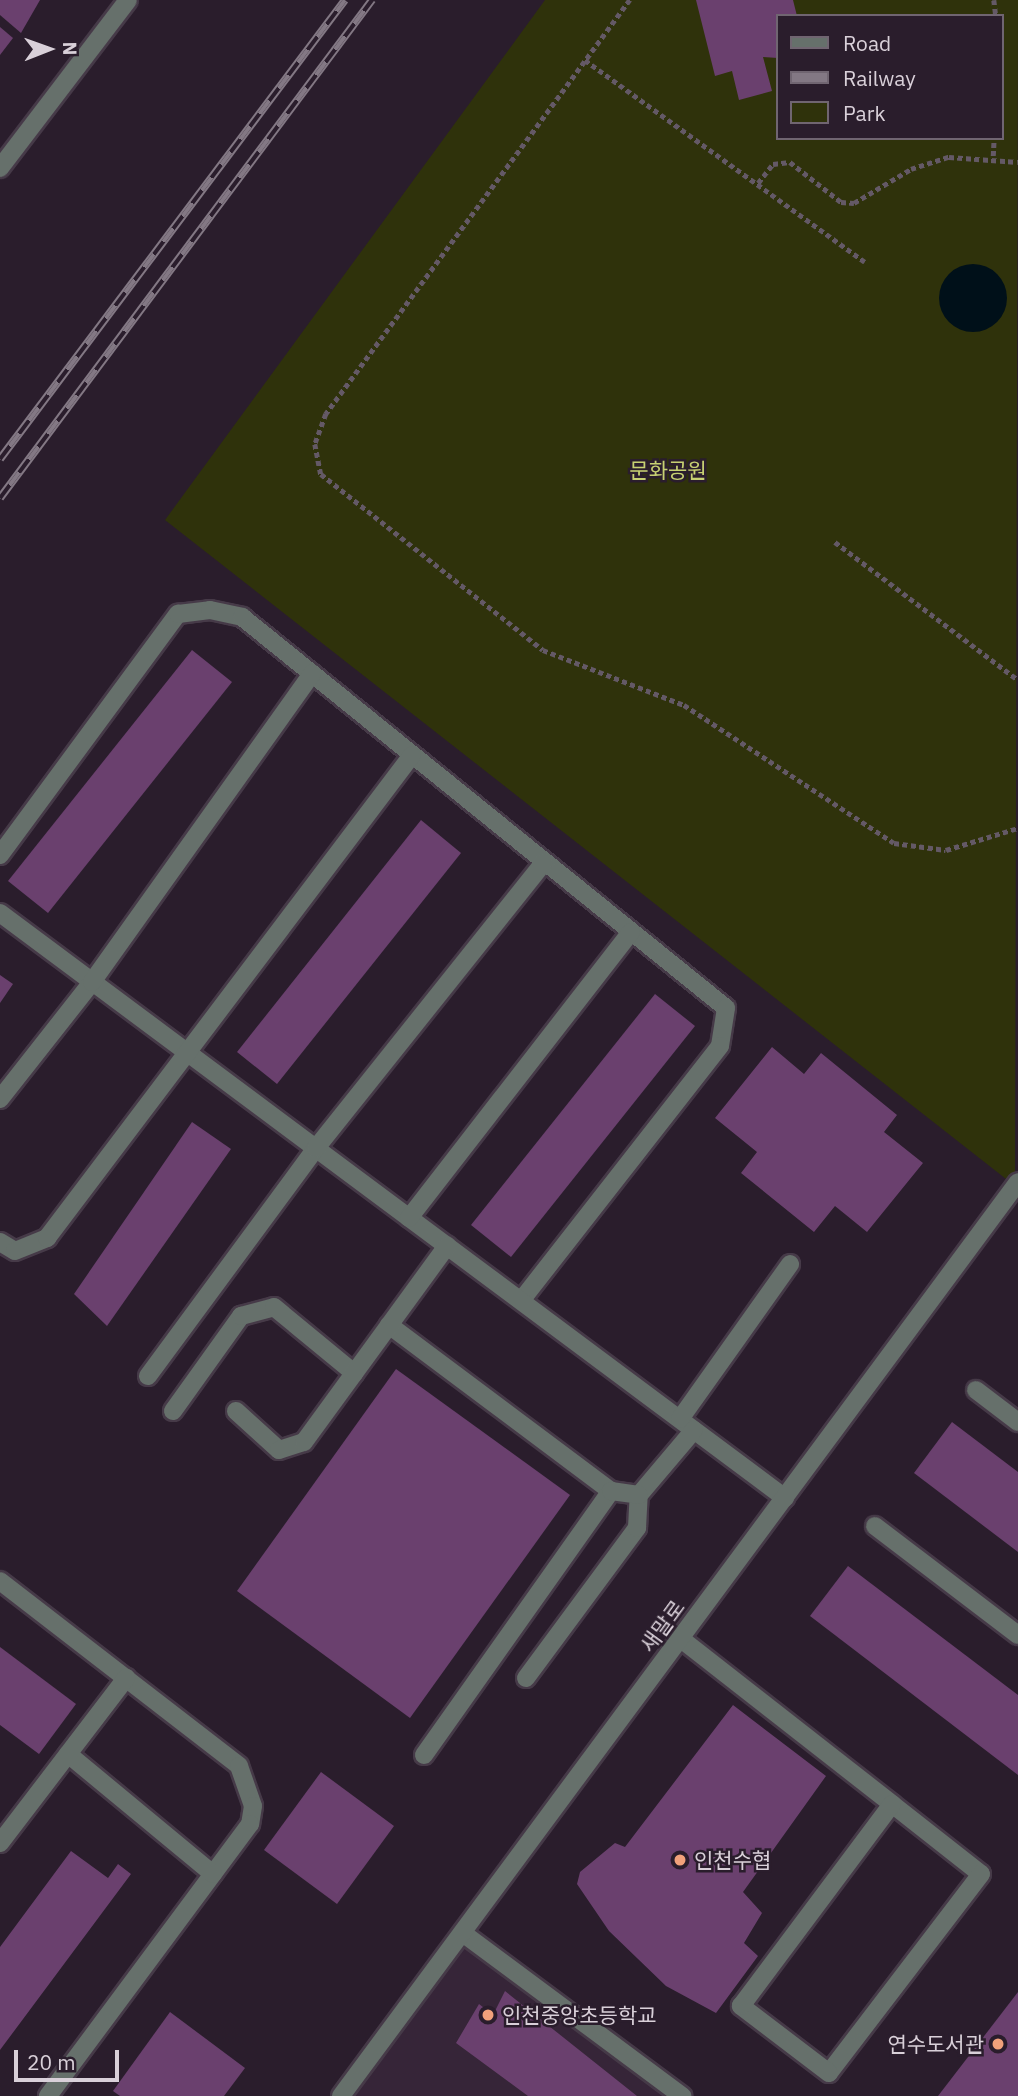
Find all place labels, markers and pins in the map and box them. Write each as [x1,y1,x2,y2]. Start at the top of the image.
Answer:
place label: 인천수협 [694,1847,771,1873]
marker: 인천수협 [672,1852,688,1868]
place label: 인천중앙초등학교 [502,2002,657,2028]
marker: 인천중앙초등학교 [480,2007,496,2023]
place label: 연수도서관 [887,2031,984,2057]
marker: 연수도서관 [990,2036,1006,2052]

